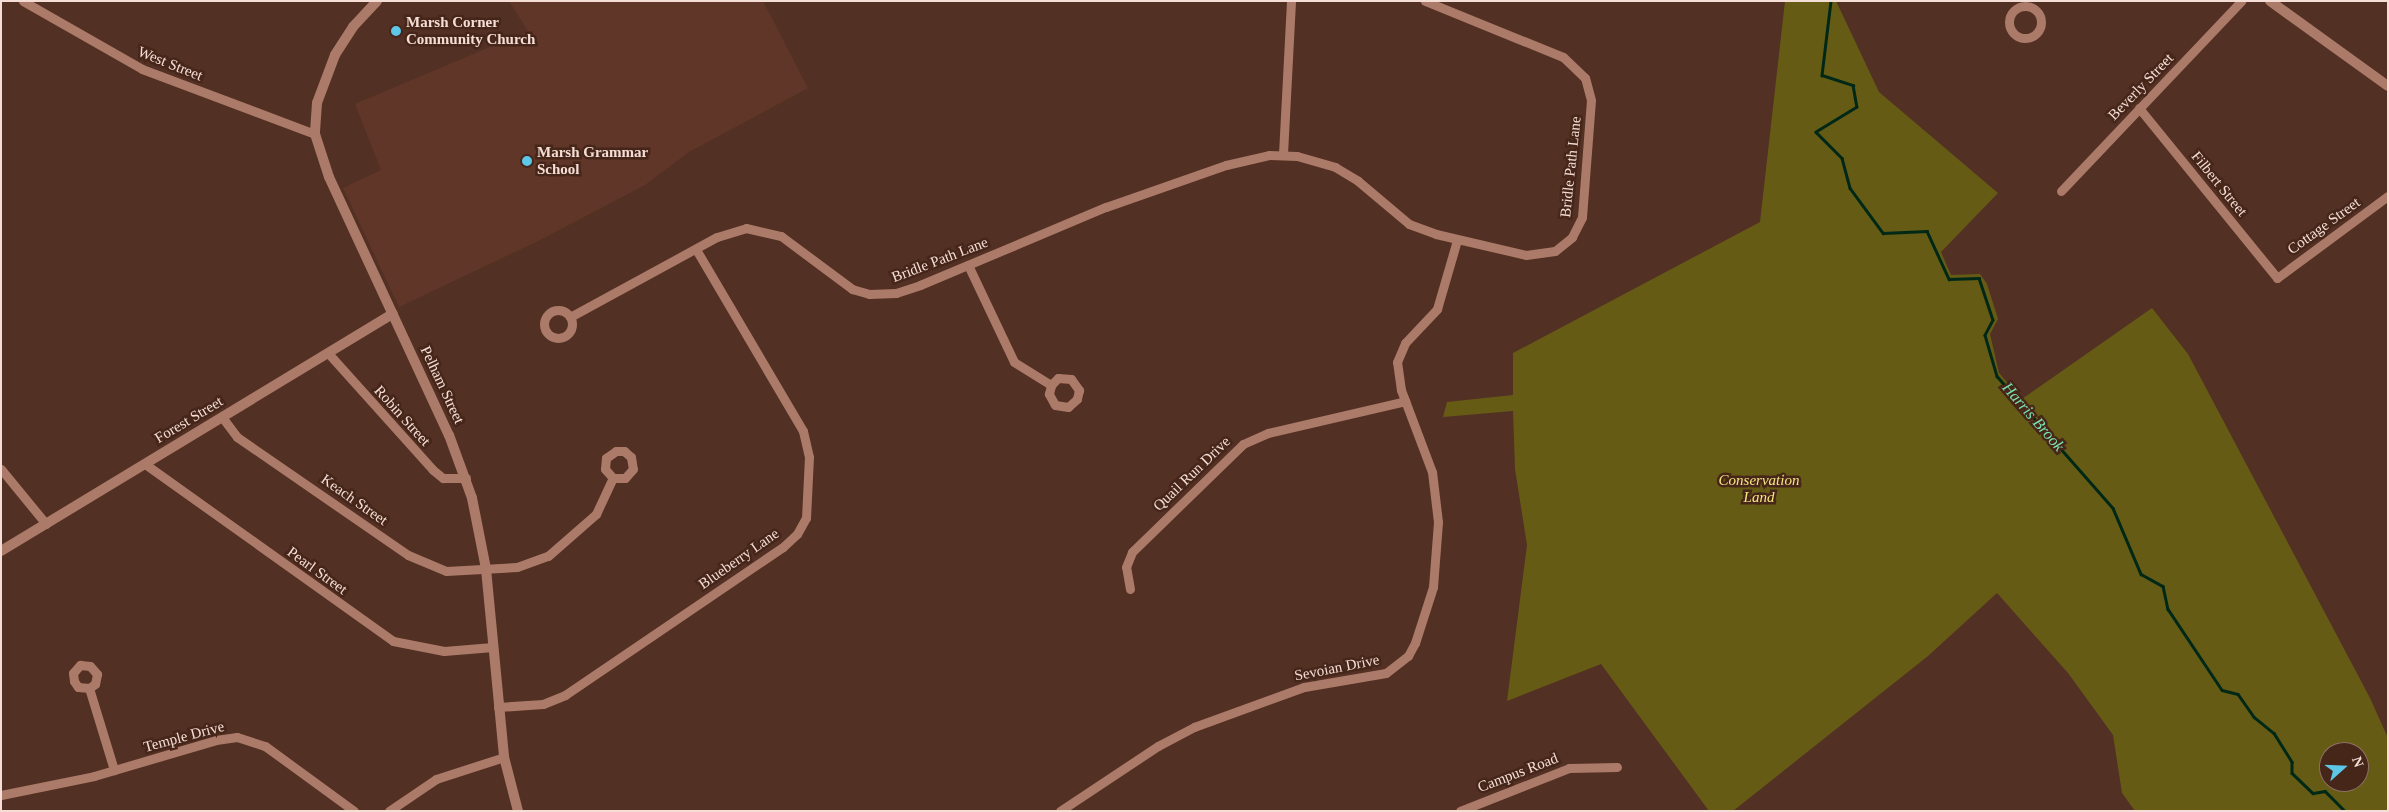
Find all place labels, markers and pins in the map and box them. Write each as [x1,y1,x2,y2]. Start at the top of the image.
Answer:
place label: Marsh Corner Community Church [406,13,535,48]
marker: Marsh Corner Community Church [390,25,402,37]
place label: Marsh Grammar School [537,143,648,178]
marker: Marsh Grammar School [521,155,533,167]

